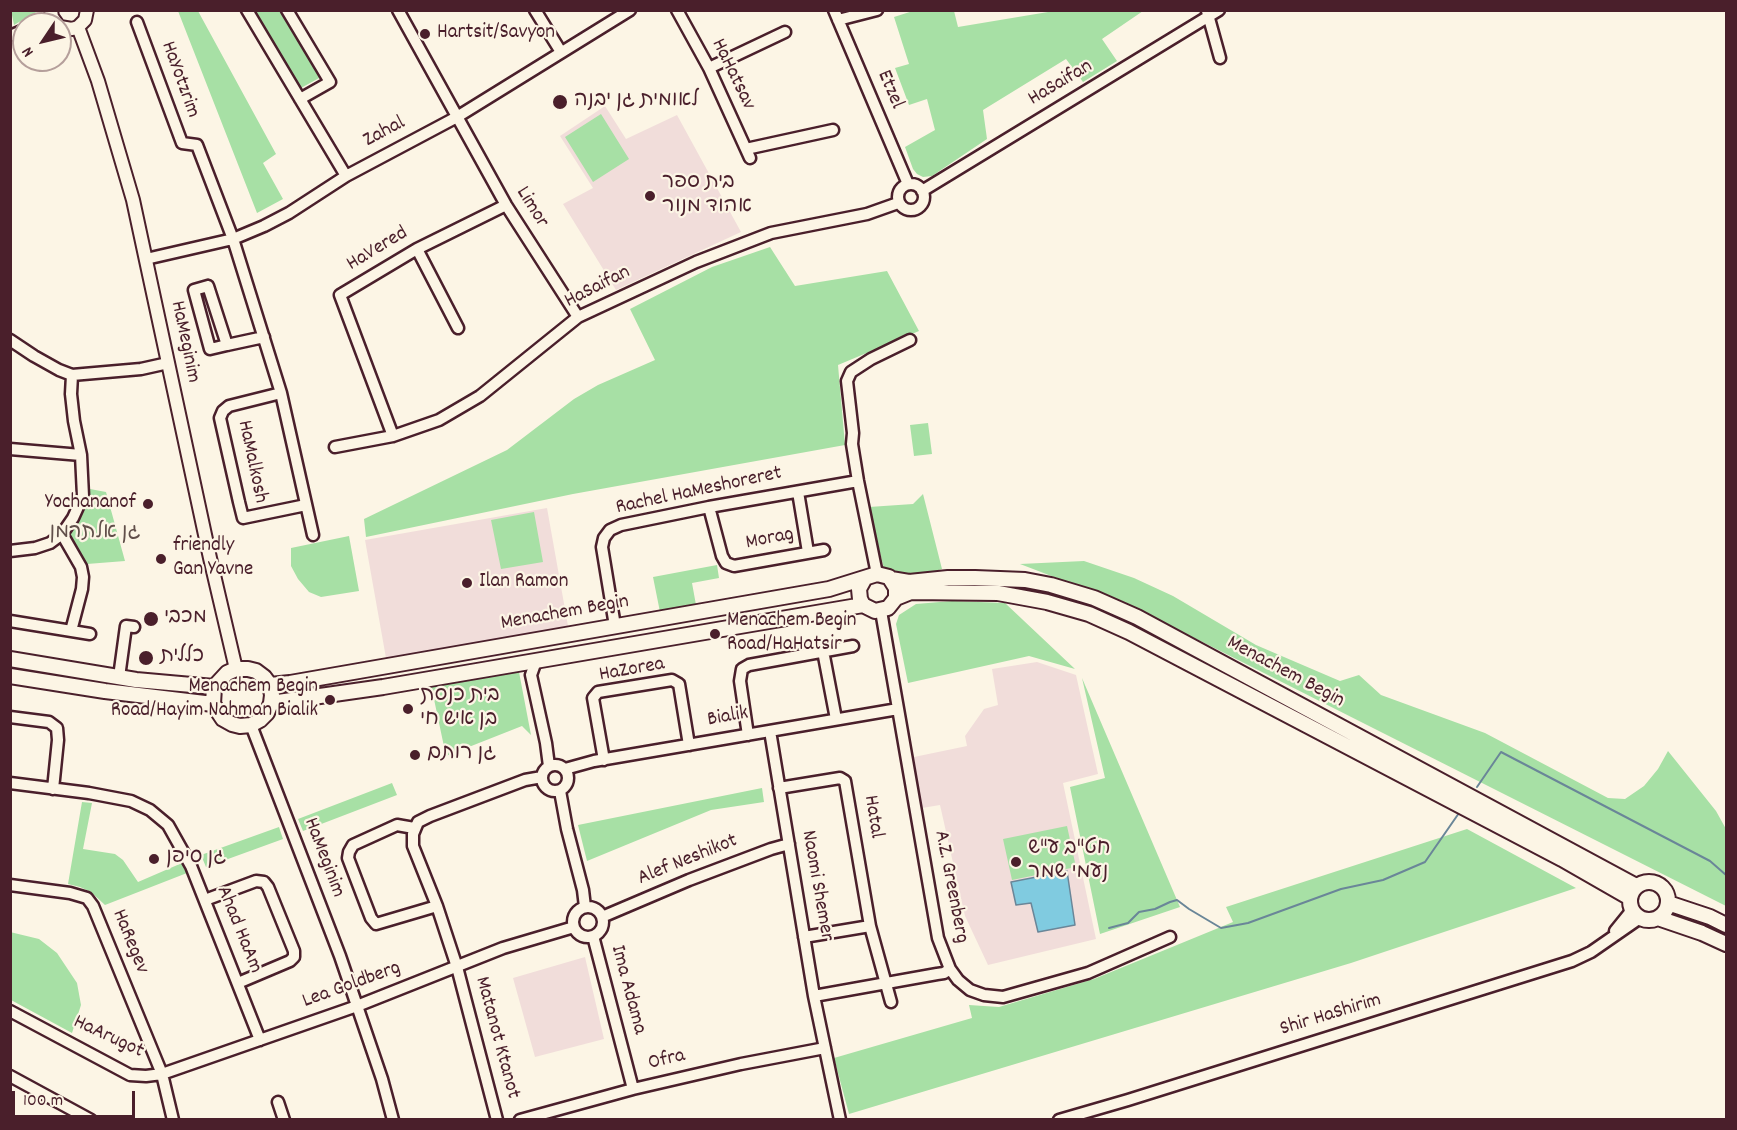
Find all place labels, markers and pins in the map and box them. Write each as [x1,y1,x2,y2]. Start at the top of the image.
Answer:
place label: Hartsit/Savyon [437,21,555,47]
marker: Hartsit/Savyon [418,27,432,41]
place label: לאומית גן יבנה [574,89,699,115]
marker: לאומית גן יבנה [551,93,569,111]
place label: בית ספר אהוד מנור [662,171,752,221]
marker: בית ספר אהוד מנור [643,189,657,203]
place label: Yochananof [45,491,136,517]
marker: Yochananof [141,497,155,511]
place label: friendly Gan Yavne [173,534,253,584]
marker: friendly Gan Yavne [154,552,168,566]
place label: Ilan Ramon [479,570,568,596]
marker: Ilan Ramon [460,576,474,590]
place label: מכבי [164,606,207,632]
place label: Menachem Begin Road/HaHatsir [727,609,857,659]
marker: מכבי [142,610,160,628]
marker: Menachem Begin Road/HaHatsir [708,627,722,641]
place label: כללית [160,645,204,671]
marker: כללית [137,649,155,667]
place label: Menachem Begin Road/Hayim Nahman Bialik [111,675,318,725]
place label: בית כנסת בן איש חי [420,684,500,734]
marker: Menachem Begin Road/Hayim Nahman Bialik [323,693,337,707]
marker: בית כנסת בן איש חי [401,702,415,716]
place label: גן רותם [427,742,496,768]
marker: גן רותם [408,748,422,762]
place label: חט"ב ע"ש נעמי שמר [1028,837,1111,887]
place label: גן סיפן [166,846,226,872]
marker: גן סיפן [147,852,161,866]
marker: חט"ב ע"ש נעמי שמר [1009,855,1023,869]

